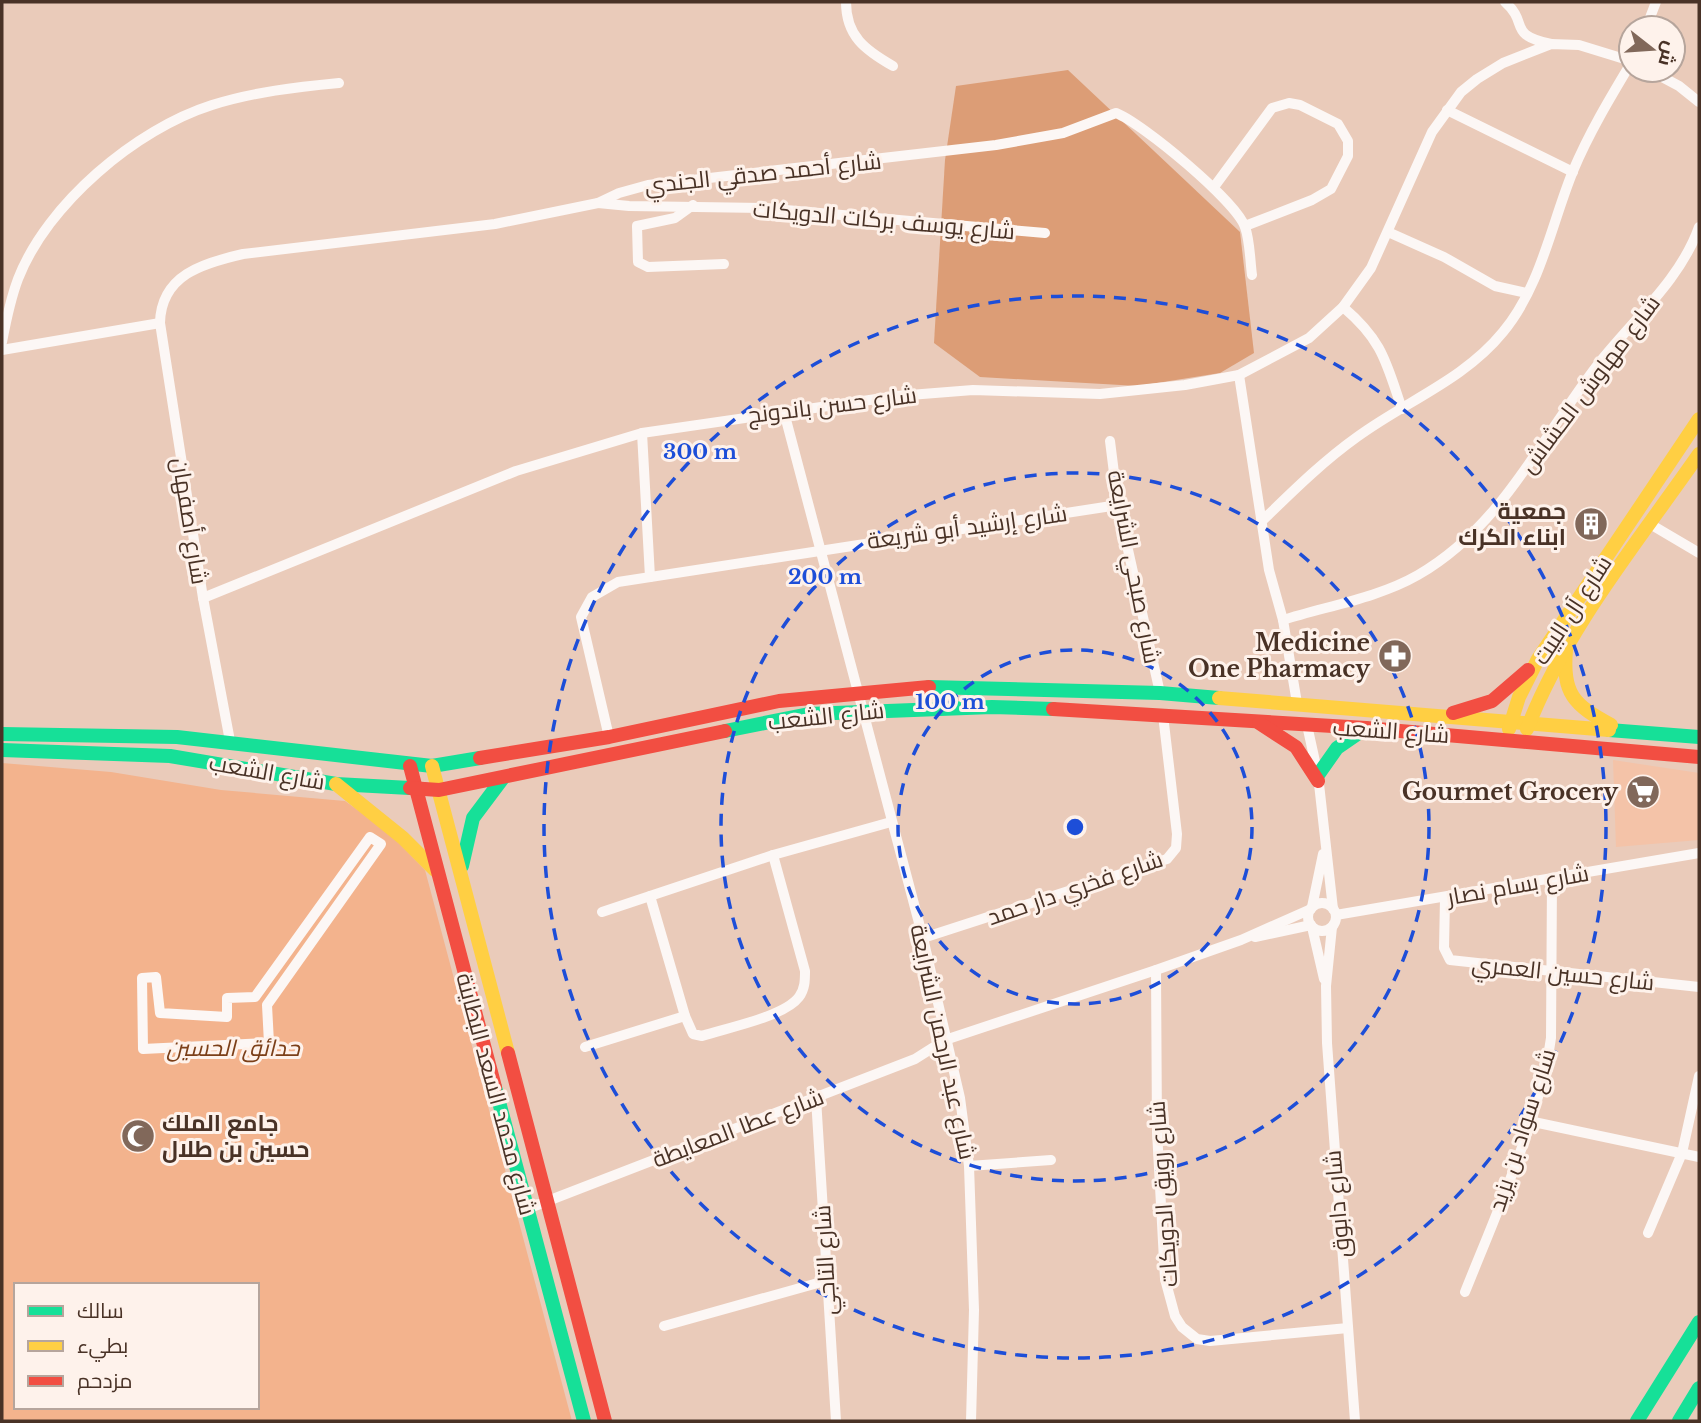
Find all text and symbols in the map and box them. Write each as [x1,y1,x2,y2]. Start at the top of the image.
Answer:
north arrow [1617,14,1687,84]
text: ش [1653,39,1682,69]
street label: شارع أحمد صدقي الجندي [643,146,883,203]
street label: شارع يوسف بركات الدويكات [752,195,1016,247]
street label: شارع مهاوش الحشاش [1514,289,1668,480]
street label: شارع حسن باندونج [746,381,919,431]
text: 300 m [663,439,737,465]
street label: شارع أصفهان [164,455,215,587]
street label: شارع صبحي الشرايعة [1098,468,1167,667]
place label: جمعية ابناء الكرك [1458,497,1566,551]
street label: شارع إرشيد أبو شريعة [865,498,1069,557]
building icon: جمعية ابناء الكرك [1572,505,1610,543]
street label: شارع آل البيت [1526,550,1619,671]
text: 200 m [788,564,862,590]
place label: Medicine One Pharmacy [1188,629,1371,683]
pharmacy icon: Medicine One Pharmacy [1376,637,1414,675]
text: 100 m [915,689,985,715]
street label: شارع الشعب [766,696,886,738]
street label: شارع الشعب [1332,713,1450,751]
street label: شارع الشعب [207,748,327,798]
supermarket icon: Gourmet Grocery [1624,773,1662,811]
place label: Gourmet Grocery [1402,778,1619,806]
centre of rings [1063,815,1087,839]
street label: شارع فخري دار حمد [984,845,1168,935]
street label: شارع بسام نصار [1443,859,1591,914]
street label: شارع عبد الرحمن الشرايعة [902,922,982,1163]
street label: شارع حسين العمري [1470,949,1656,1000]
street label: شارع محمد السعد البطاينة [448,970,542,1219]
park label: حدائق الحسين [166,1034,301,1063]
street label: شارع سواد بن يزيد [1482,1045,1563,1216]
street label: شارع عطا المعايطة [648,1082,828,1175]
street label: شارع رويق الدويكات [1143,1100,1185,1288]
place label: جامع الملك حسين بن طلال [162,1109,309,1163]
mosque icon: جامع الملك حسين بن طلال [119,1117,157,1155]
street label: شارع دابوق [1318,1149,1358,1259]
street label: شارع التاجي [808,1204,846,1316]
legend [14,1283,259,1409]
text: سالك [77,1298,124,1324]
text: بطيء [77,1333,128,1362]
text: مزدحم [77,1368,132,1395]

